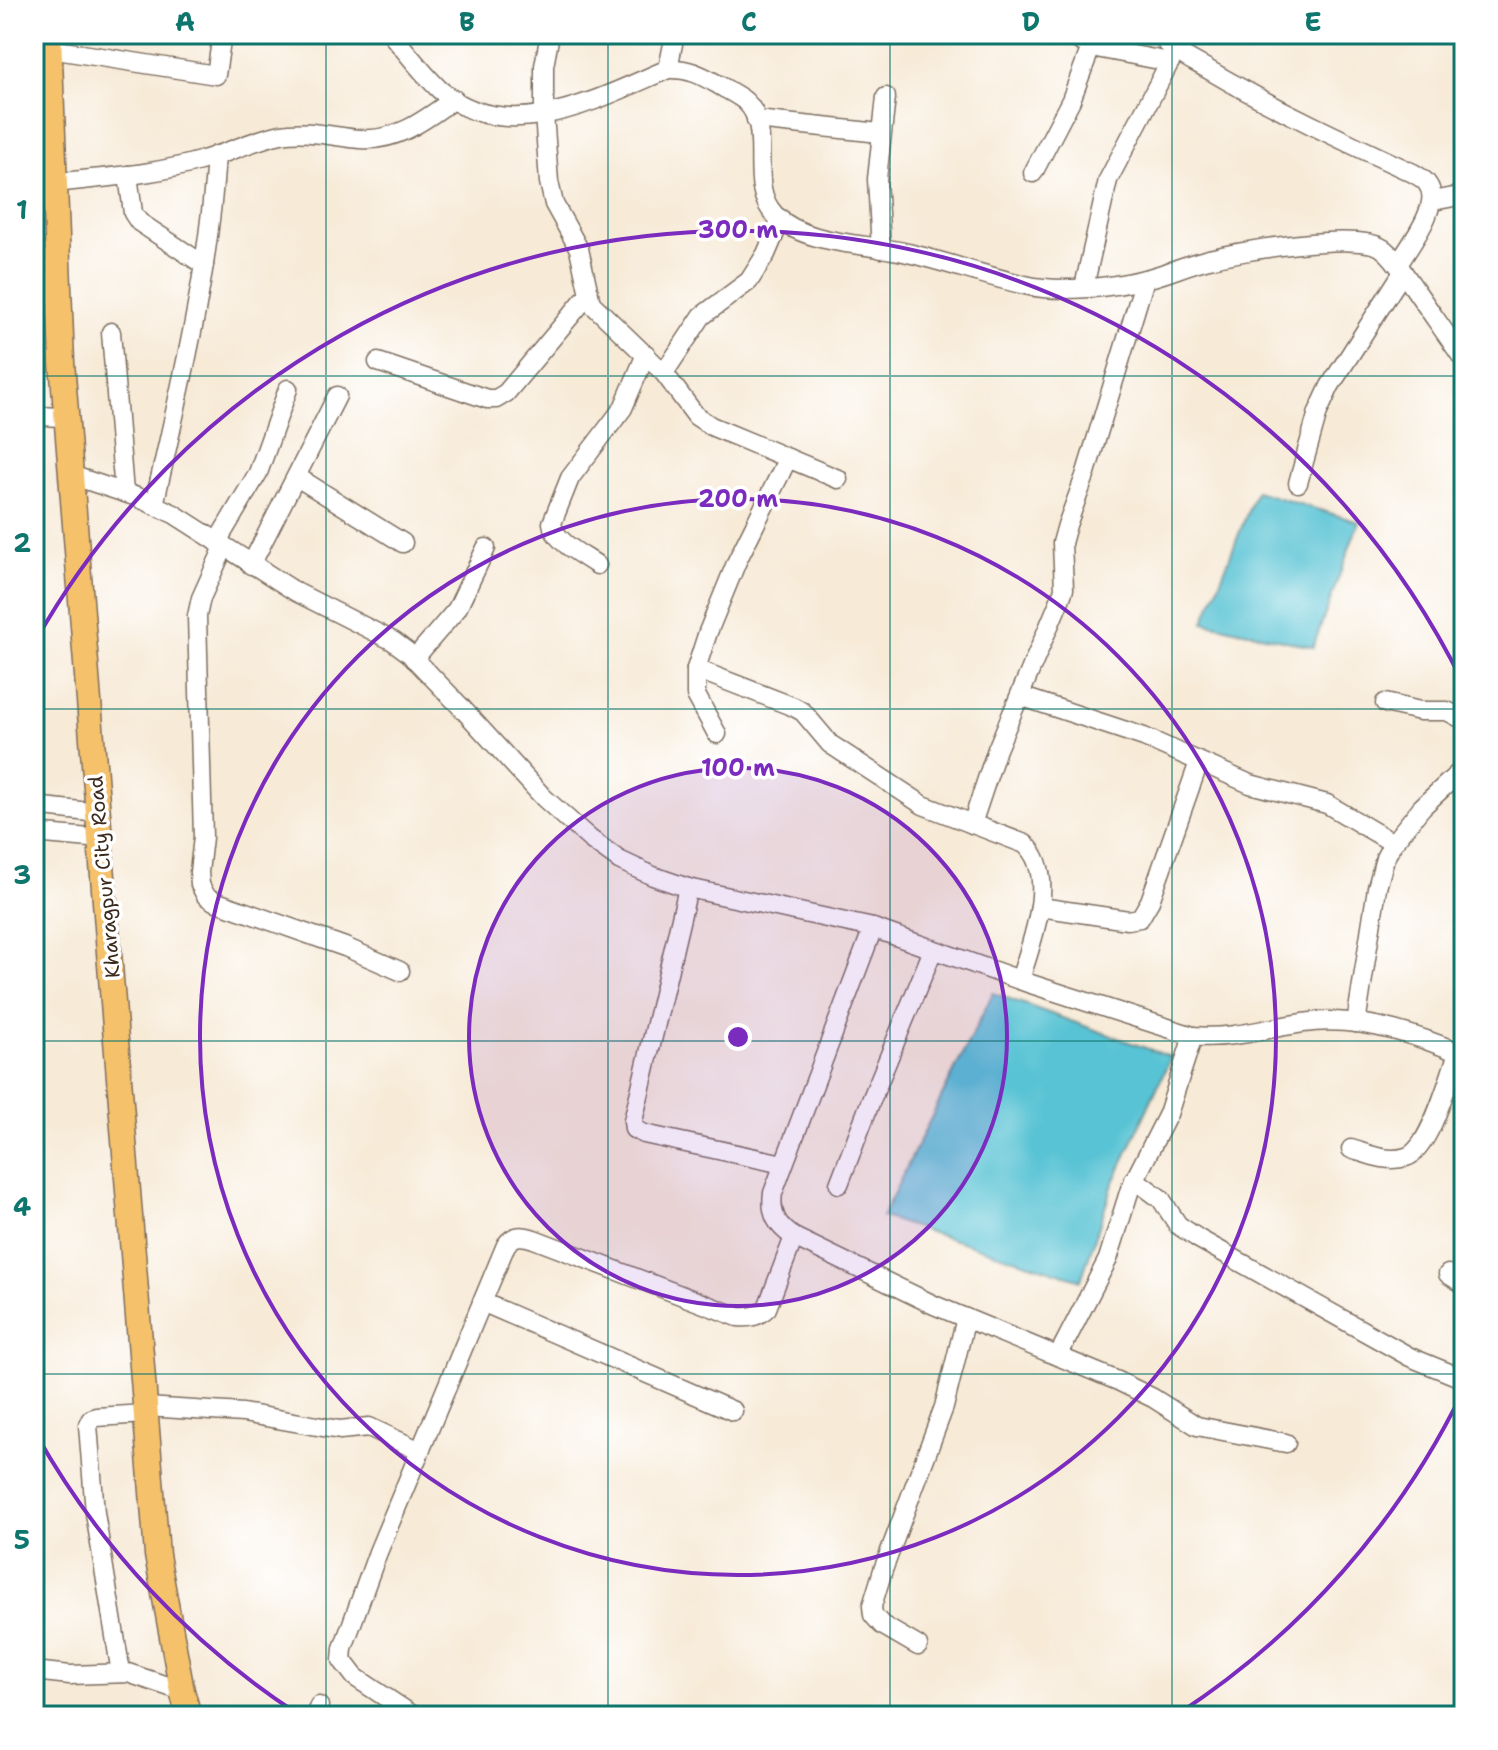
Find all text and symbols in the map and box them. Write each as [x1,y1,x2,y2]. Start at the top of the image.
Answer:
text: A [175,4,195,39]
text: B [459,4,475,39]
text: C [741,4,757,39]
text: D [1022,4,1040,39]
text: E [1304,4,1322,39]
text: 1 [16,192,28,227]
text: 300 m [698,214,778,246]
text: 200 m [698,483,778,515]
text: 2 [13,525,31,560]
text: 100 m [701,752,775,784]
street label: Kharagpur City Road [82,774,126,979]
text: 3 [13,857,31,892]
centre of rings [724,1023,752,1051]
text: 4 [13,1189,31,1224]
text: 5 [14,1522,30,1557]

